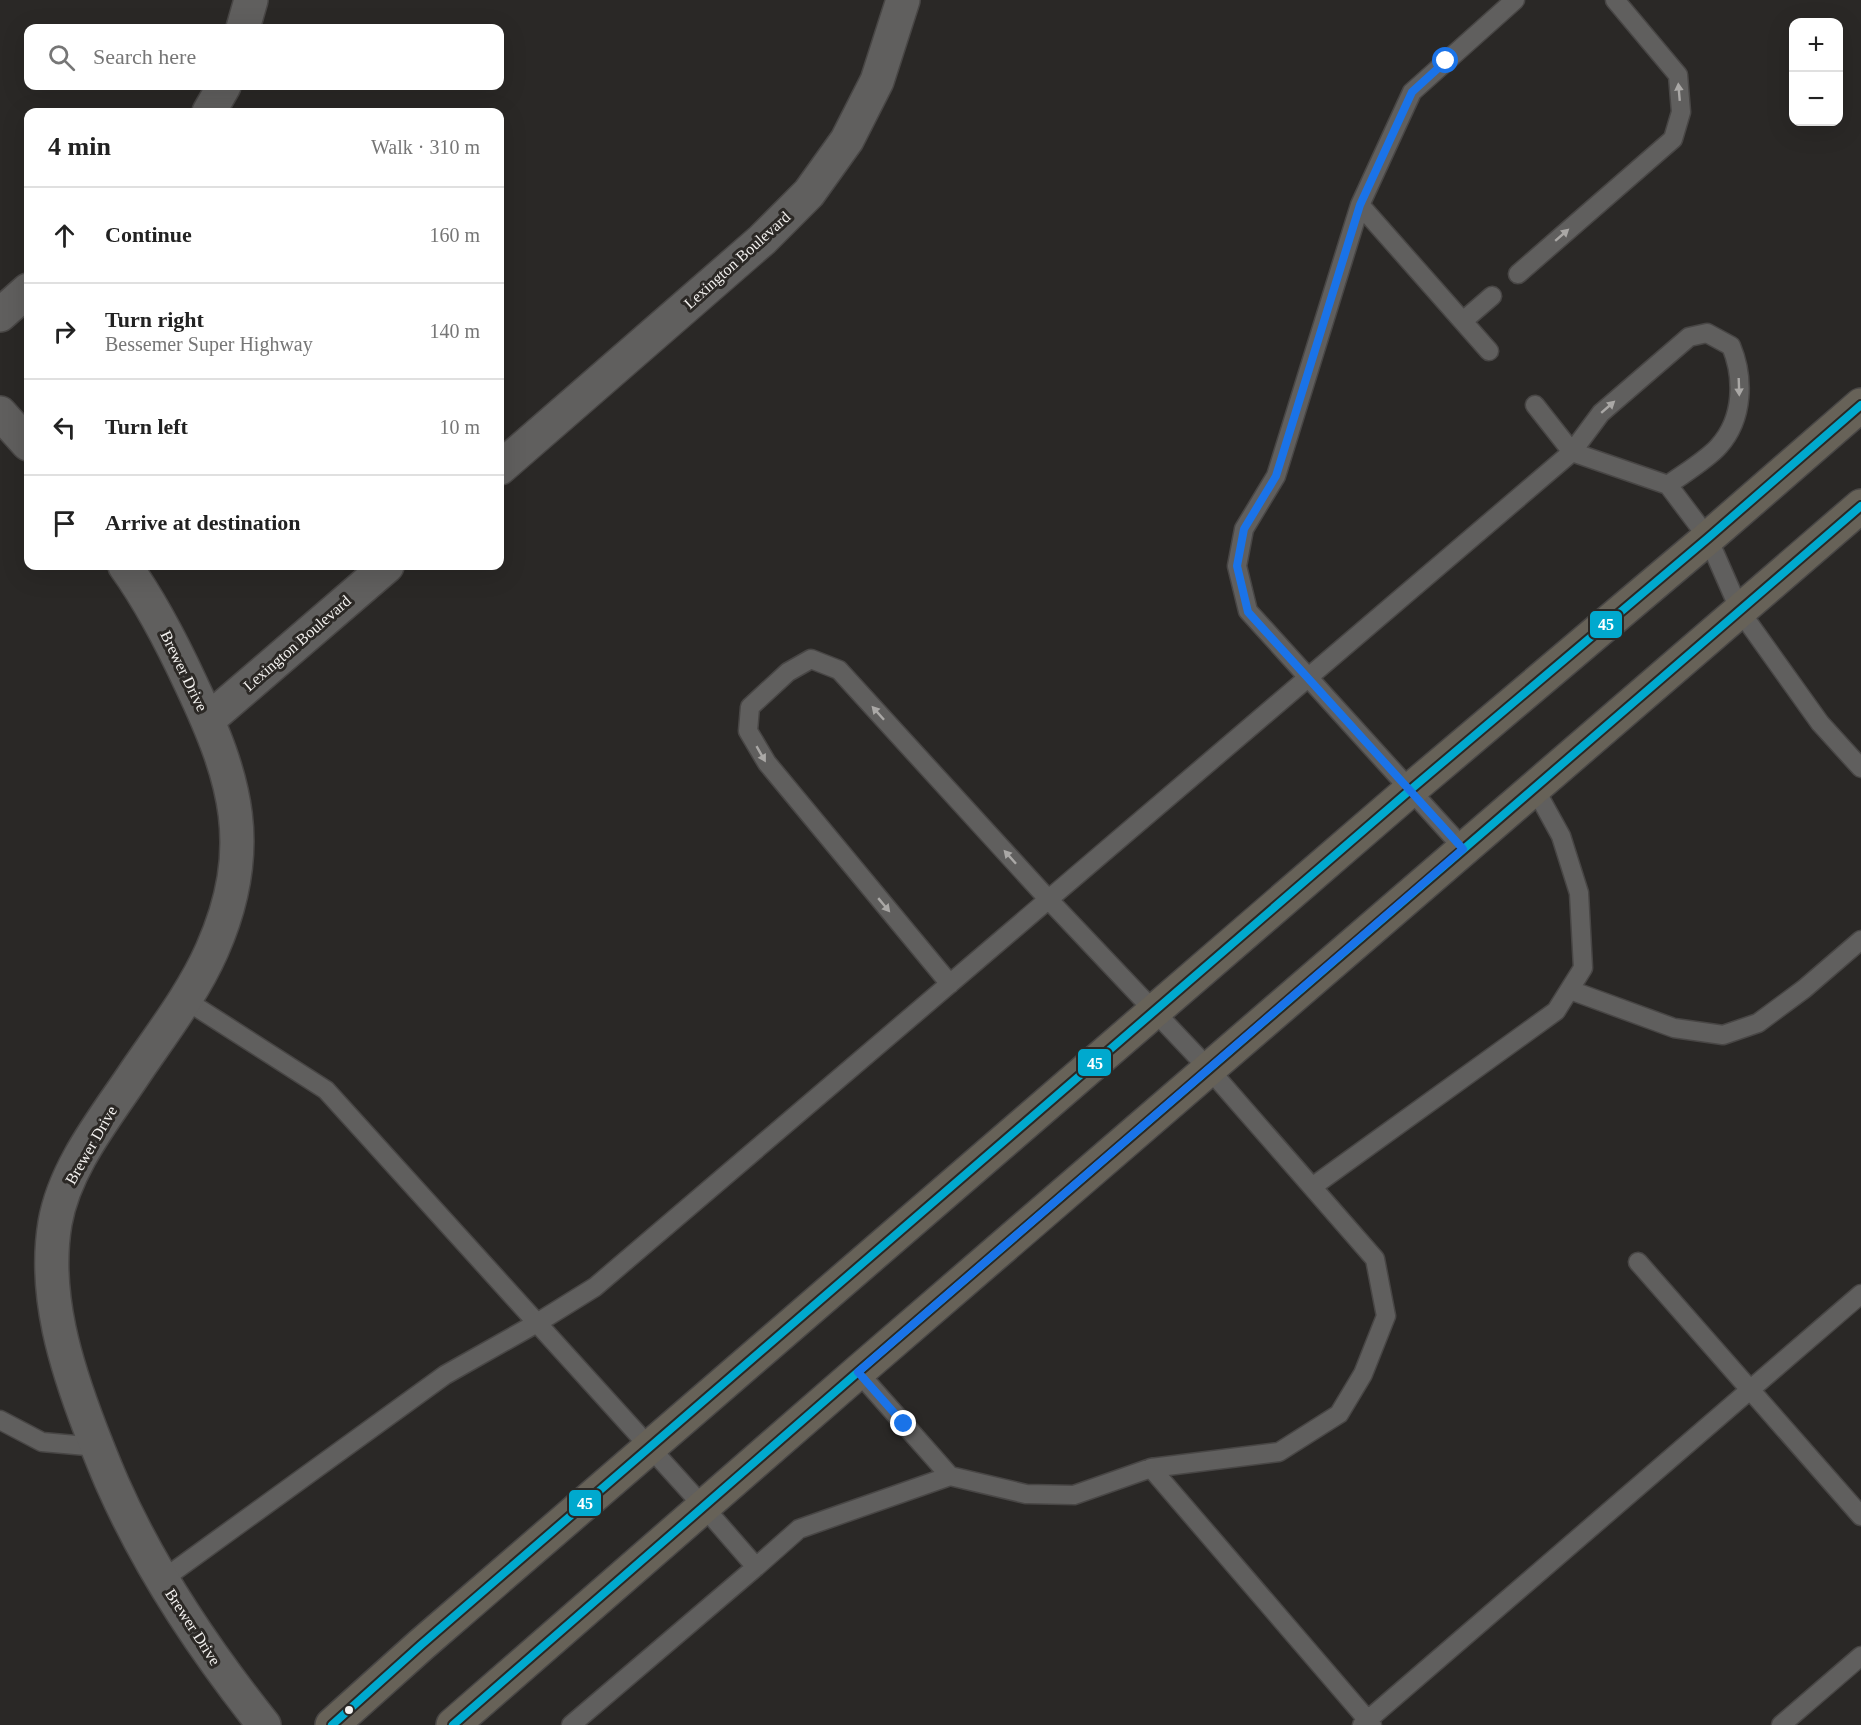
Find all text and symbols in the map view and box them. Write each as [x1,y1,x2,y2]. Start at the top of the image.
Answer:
map controls [1789,18,1843,126]
button: + [1789,18,1843,72]
search box [24,24,504,90]
icon: search [45,41,78,74]
text: Search here [93,44,196,69]
route start [1432,47,1458,73]
button: − [1789,72,1843,126]
one-way arrow [1675,83,1684,102]
text: 4 min [48,132,111,161]
text: Walk · 310 m [371,136,480,158]
street label: Lexington Boulevard [681,208,794,313]
icon: ahead [48,219,81,252]
text: Continue [105,222,192,247]
text: 160 m [429,224,480,246]
one-way arrow [1554,229,1570,242]
text: Turn right [105,307,204,332]
icon: right [48,315,81,348]
text: 140 m [429,320,480,342]
text: Bessemer Super Highway [105,333,313,355]
one-way arrow [1734,378,1744,397]
one-way arrow [1600,400,1616,413]
icon: left [48,411,81,444]
text: Turn left [105,414,188,439]
text: 10 m [439,416,480,438]
icon: arrive [48,507,81,540]
text: Arrive at destination [105,510,301,535]
street label: Lexington Boulevard [240,592,355,695]
line badge: 45 [1589,610,1623,639]
text: 45 [1598,616,1614,633]
street label: Brewer Drive [157,628,211,714]
one-way arrow [871,705,885,720]
one-way arrow [756,746,766,763]
one-way arrow [1003,850,1017,864]
one-way arrow [877,897,890,912]
line badge: 45 [1077,1048,1112,1077]
text: 45 [1087,1055,1103,1072]
street label: Brewer Drive [62,1103,120,1187]
route end [890,1410,916,1436]
line badge: 45 [568,1489,602,1517]
text: 45 [577,1495,593,1512]
street label: Brewer Drive [162,1586,224,1668]
unlabelled marker [343,1704,355,1716]

